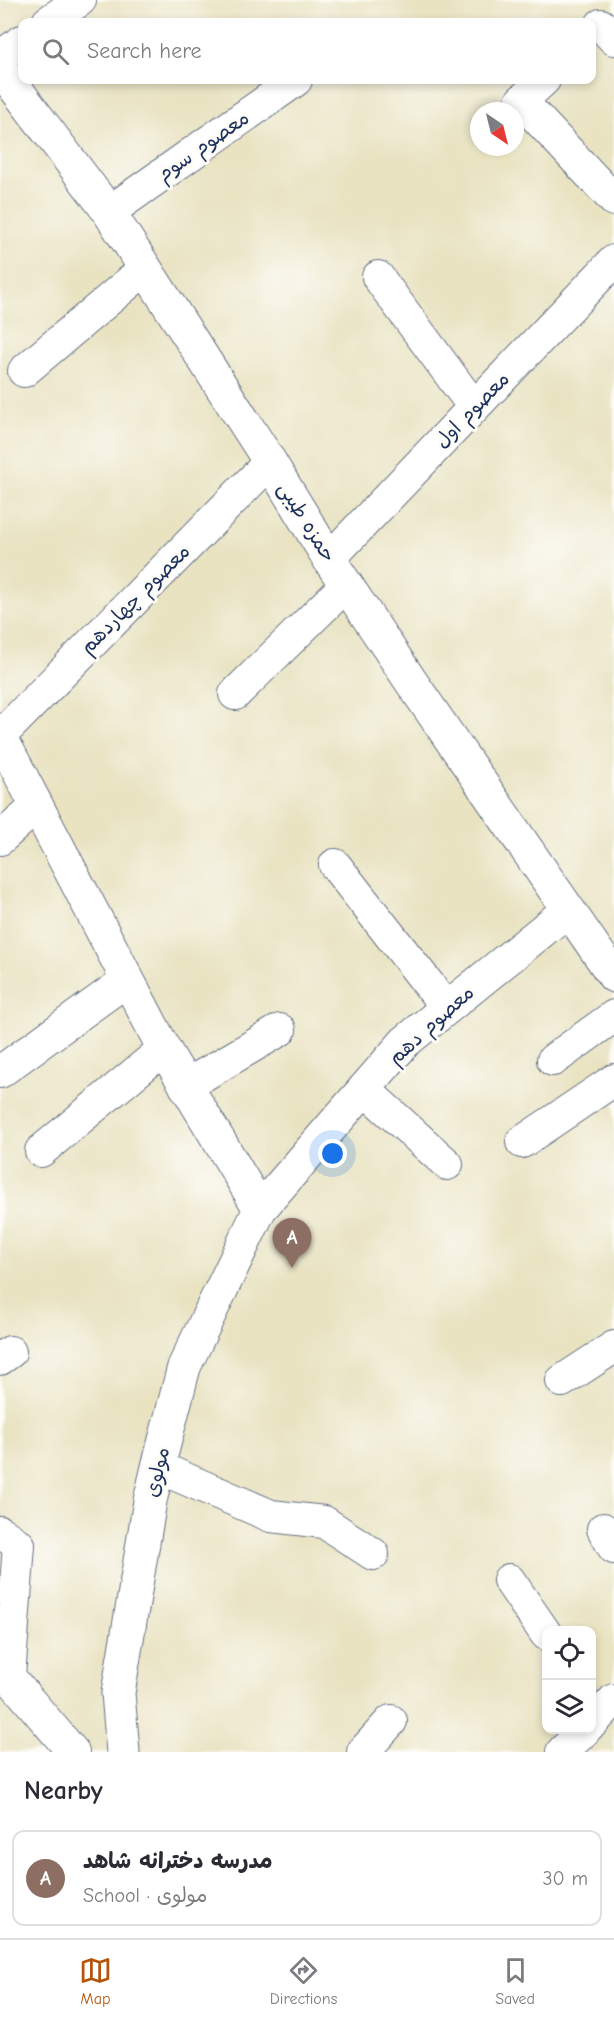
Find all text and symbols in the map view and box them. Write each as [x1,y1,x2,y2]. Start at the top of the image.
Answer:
search box [18,18,596,84]
icon: search [39,35,72,68]
text: Search here [87,38,202,64]
north arrow [470,102,524,156]
street label: معصوم سوم [153,106,256,189]
street label: معصوم اول [430,367,517,456]
street label: حمزه طیبی [273,478,341,567]
street label: معصوم چهاردهم [75,539,197,661]
street label: معصوم دهم [384,981,481,1072]
your location [318,1139,347,1168]
pin: A [272,1218,312,1268]
street label: مولوی [140,1445,175,1500]
map controls [542,1626,596,1734]
button: locate [542,1626,596,1680]
button: layers [542,1680,596,1734]
text: Nearby [24,1776,103,1806]
text: مدرسه دخترانه شاهد [83,1848,273,1874]
text: A [40,1867,51,1890]
text: 30 m [542,1867,588,1890]
text: School · مولوی [83,1884,208,1907]
tab: Map [79,1954,112,2008]
tab: Directions [270,1954,337,2008]
tab: Saved [495,1954,535,2008]

